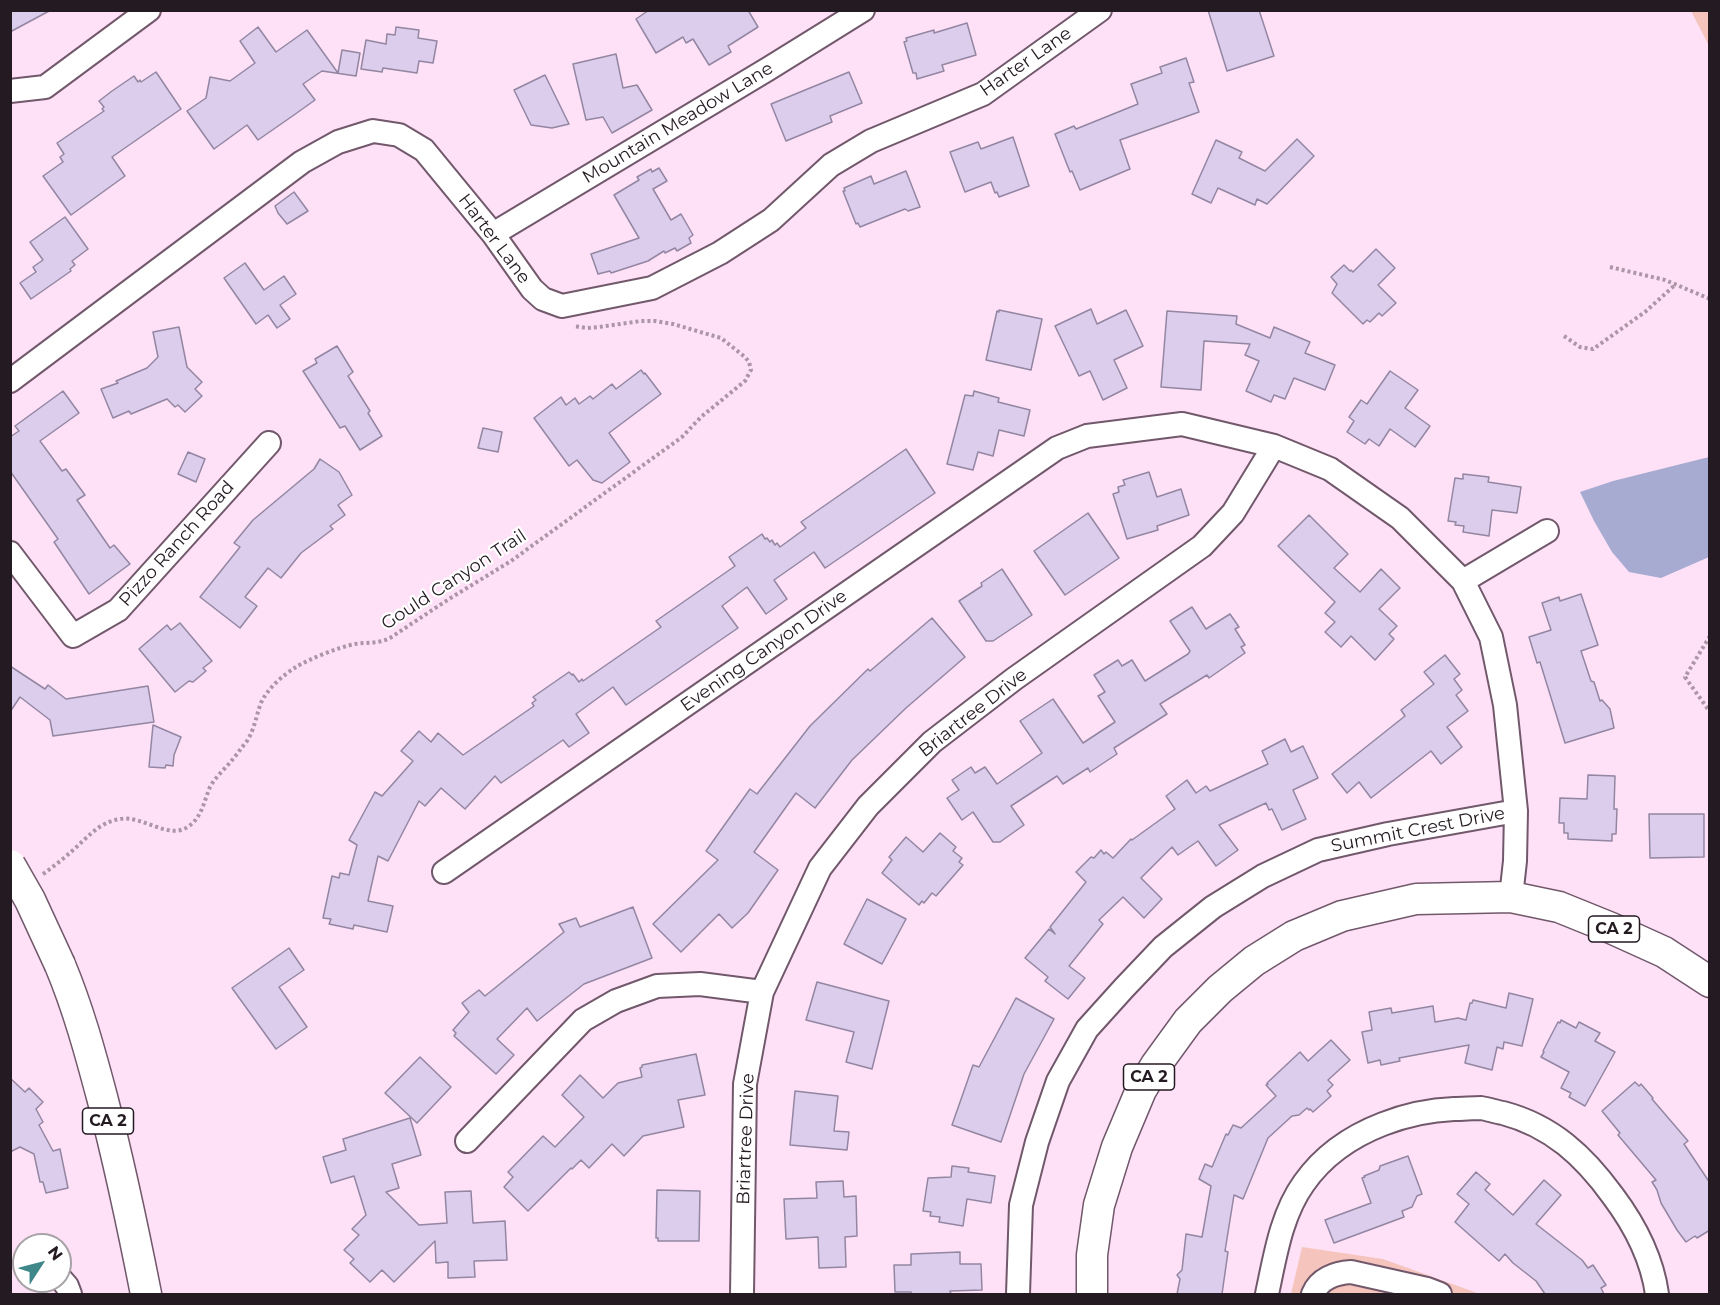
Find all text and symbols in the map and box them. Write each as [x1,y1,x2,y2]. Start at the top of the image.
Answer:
street label: Harter Lane [976,23,1076,101]
street label: Mountain Meadow Lane [579,57,777,189]
street label: Harter Lane [453,190,535,288]
street label: Pizzo Ranch Road [115,477,239,611]
street label: Gould Canyon Trail [377,525,531,635]
street label: Evening Canyon Drive [677,585,851,717]
street label: Briartree Drive [915,664,1031,762]
street label: Summit Crest Drive [1329,803,1507,857]
road number: CA 2 [1588,916,1640,942]
road number: CA 2 [1124,1064,1174,1090]
street label: Briartree Drive [733,1073,759,1205]
road number: CA 2 [82,1108,134,1134]
north arrow [12,1233,72,1293]
text: N [44,1242,67,1264]

